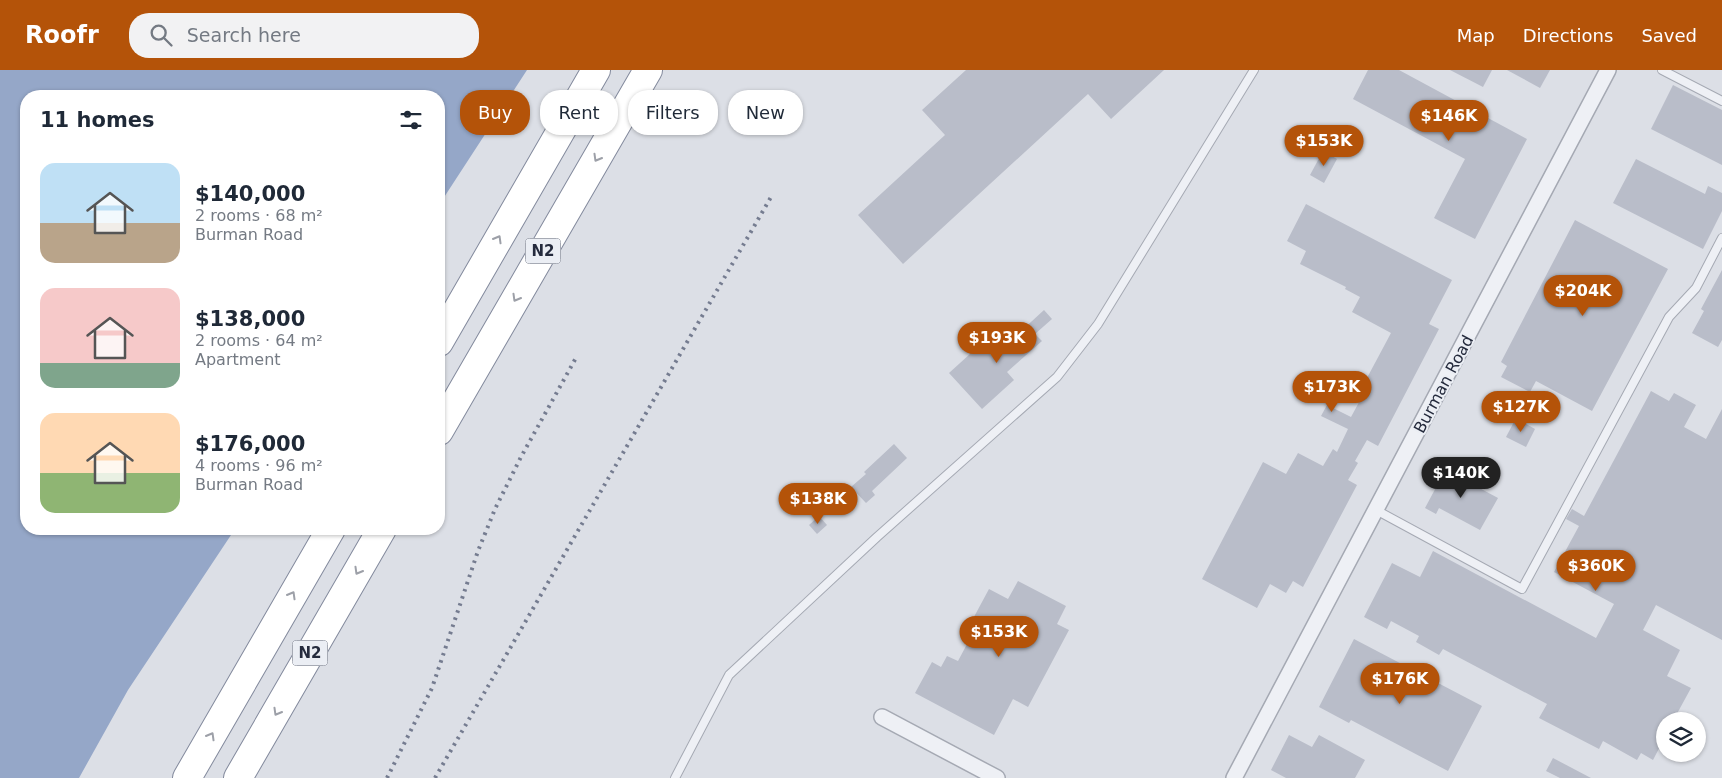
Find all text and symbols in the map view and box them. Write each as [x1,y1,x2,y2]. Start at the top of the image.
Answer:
search box [129,13,479,58]
text: Roofr [25,21,99,49]
icon: search [147,21,175,49]
text: Search here [187,24,301,46]
text: Map [1457,25,1495,46]
text: Directions [1523,25,1613,46]
text: Saved [1641,25,1697,46]
chip: Buy [460,90,530,135]
chip: Rent [540,90,618,135]
chip: Filters [628,90,718,135]
chip: New [728,90,803,135]
pin: $146K [1414,100,1484,142]
icon: filters [397,106,425,134]
text: $146K [1421,106,1477,125]
text: 11 homes [40,108,155,132]
pin: $153K [1289,124,1359,167]
text: $153K [1296,131,1352,150]
one-way arrow [594,152,604,161]
text: $140,000 [195,182,305,206]
icon: home [80,183,140,243]
text: 2 rooms · 68 m² [195,206,323,225]
text: Burman Road [195,225,303,244]
one-way arrow [492,235,502,244]
road number: N2 [526,238,560,264]
pin: $204K [1548,274,1618,317]
text: $204K [1555,281,1611,300]
one-way arrow [512,293,522,302]
text: $138,000 [195,307,305,331]
icon: home [80,308,140,368]
pin: $193K [962,322,1032,364]
text: $193K [969,328,1025,347]
text: 2 rooms · 64 m² [195,331,323,350]
street label: Burman Road [1410,332,1477,436]
text: Apartment [195,350,281,369]
pin: $173K [1297,370,1367,413]
text: $173K [1304,377,1360,396]
pin: $127K [1486,390,1556,433]
text: $127K [1493,397,1549,416]
text: $176,000 [195,432,305,456]
icon: home [80,433,140,493]
text: 4 rooms · 96 m² [195,456,323,475]
pin: $140K [1426,456,1496,499]
text: $140K [1433,463,1489,482]
text: Burman Road [195,475,303,494]
pin: $138K [783,482,853,525]
text: $138K [790,489,846,508]
pin: $360K [1561,550,1631,592]
text: $360K [1568,556,1624,575]
one-way arrow [354,566,364,575]
one-way arrow [286,592,296,601]
pin: $153K [964,616,1034,658]
text: $153K [971,622,1027,641]
road number: N2 [292,640,328,666]
pin: $176K [1365,662,1435,705]
text: $176K [1372,669,1428,688]
one-way arrow [273,706,283,715]
map controls [1656,712,1706,762]
button: layers [1656,712,1706,762]
one-way arrow [205,732,215,741]

